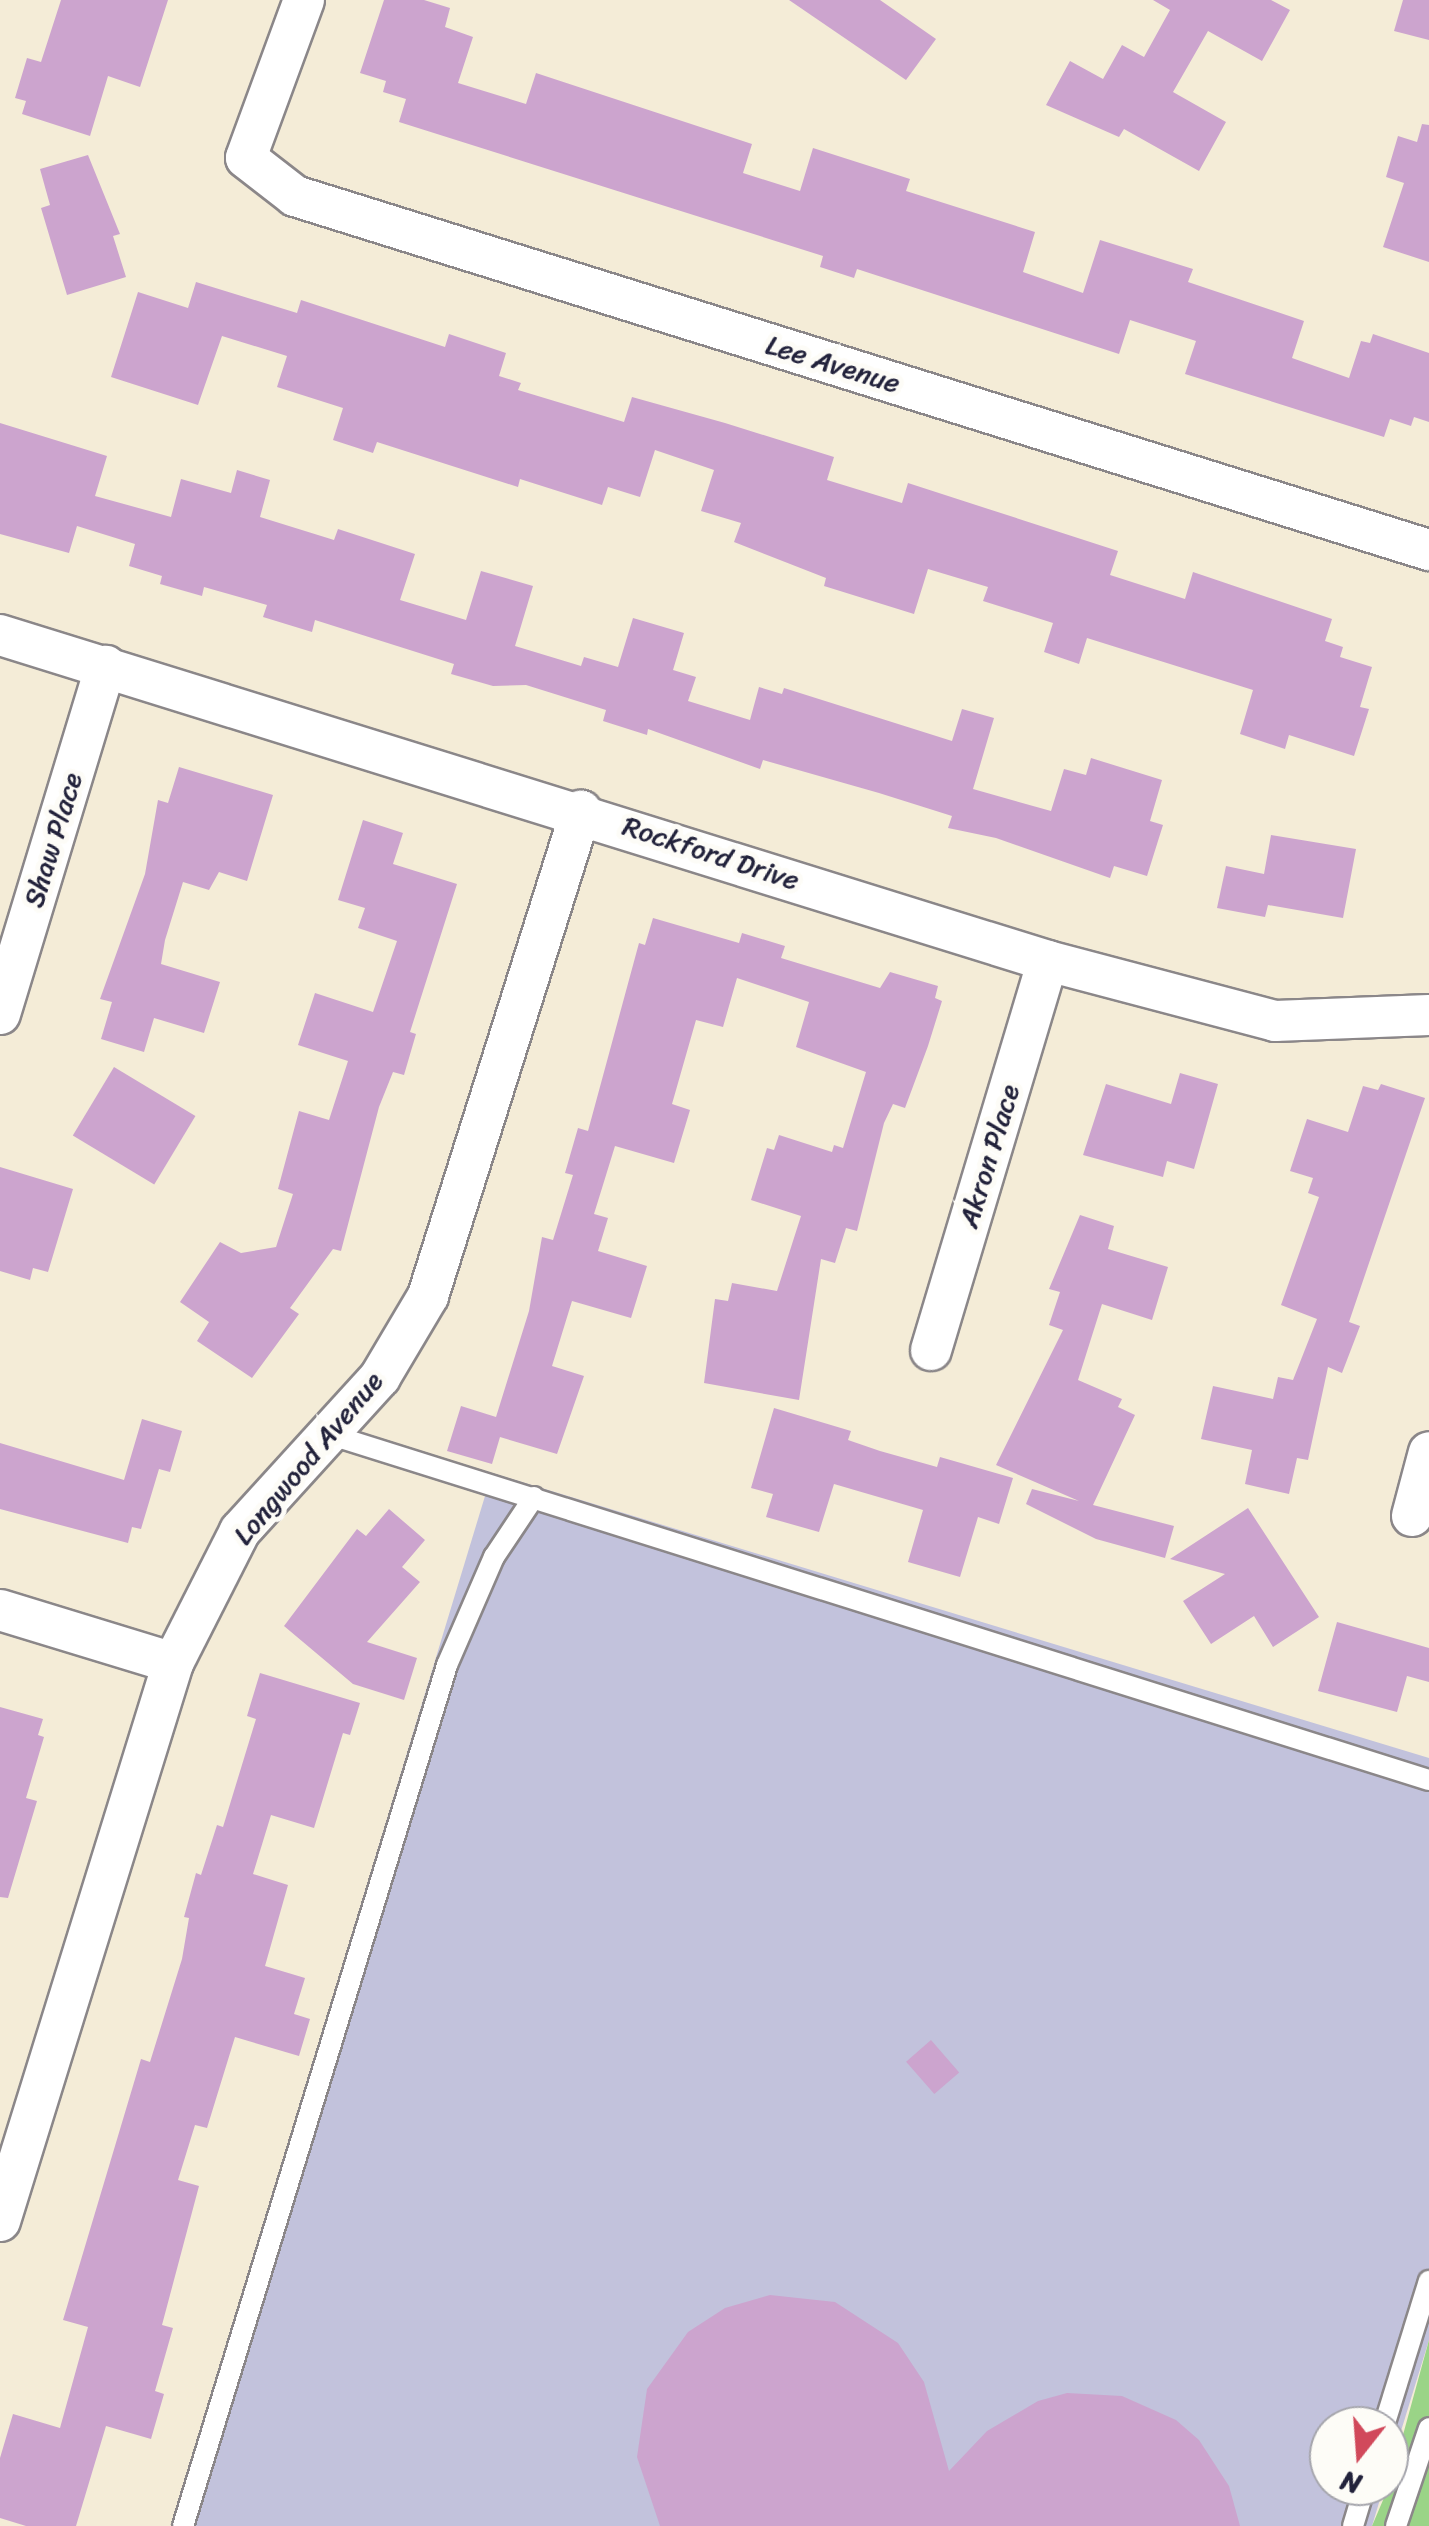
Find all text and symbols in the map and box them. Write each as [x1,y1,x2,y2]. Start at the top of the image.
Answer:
street label: Lee Avenue [762,328,904,400]
street label: Shaw Place [16,768,90,912]
street label: Rockford Drive [619,809,803,897]
street label: Akron Place [951,1080,1027,1232]
street label: Longwood Avenue [226,1365,390,1551]
north arrow [1309,2406,1409,2506]
text: N [1334,2457,1367,2510]

